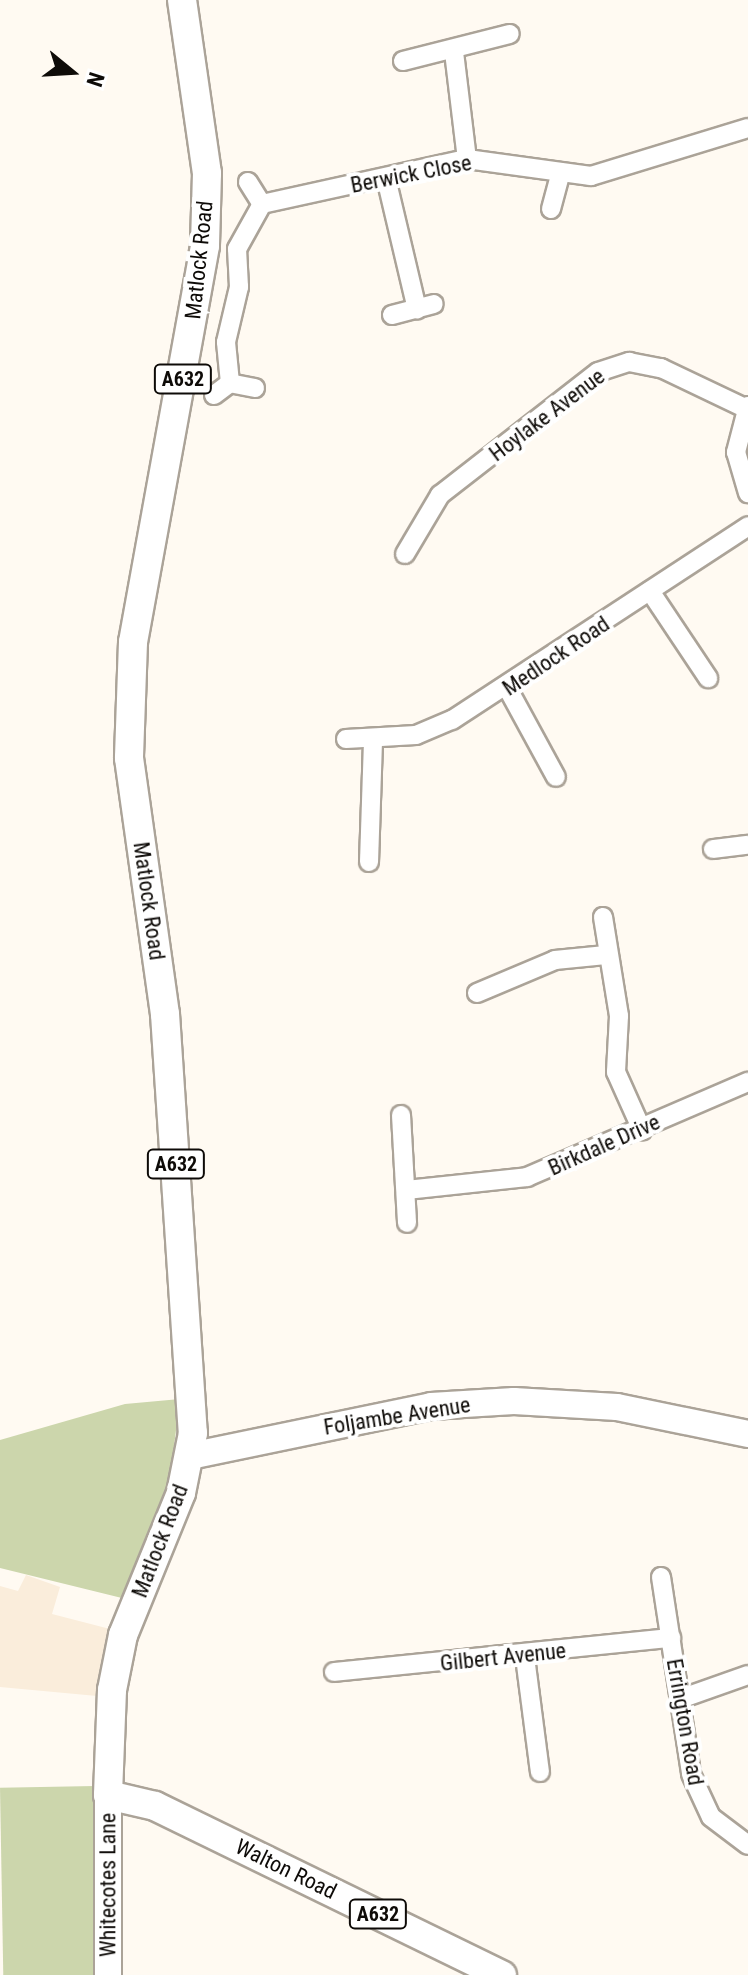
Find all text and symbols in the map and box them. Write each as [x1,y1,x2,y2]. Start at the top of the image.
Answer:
north arrow [32,32,112,112]
text: N [81,69,109,90]
street label: Berwick Close [348,149,474,199]
street label: Matlock Road [180,199,218,321]
road number: A632 [153,363,213,395]
street label: Hoylake Avenue [484,363,610,467]
street label: Medlock Road [498,611,614,701]
street label: Matlock Road [128,840,170,962]
street label: Birkdale Drive [544,1109,664,1181]
road number: A632 [146,1148,206,1180]
street label: Foljambe Avenue [322,1391,472,1441]
street label: Matlock Road [126,1481,194,1601]
street label: Gilbert Avenue [439,1637,567,1677]
street label: Errington Road [661,1657,709,1787]
street label: Whitecotes Lane [95,1813,121,1957]
street label: Walton Road [231,1833,341,1905]
road number: A632 [348,1898,408,1930]

